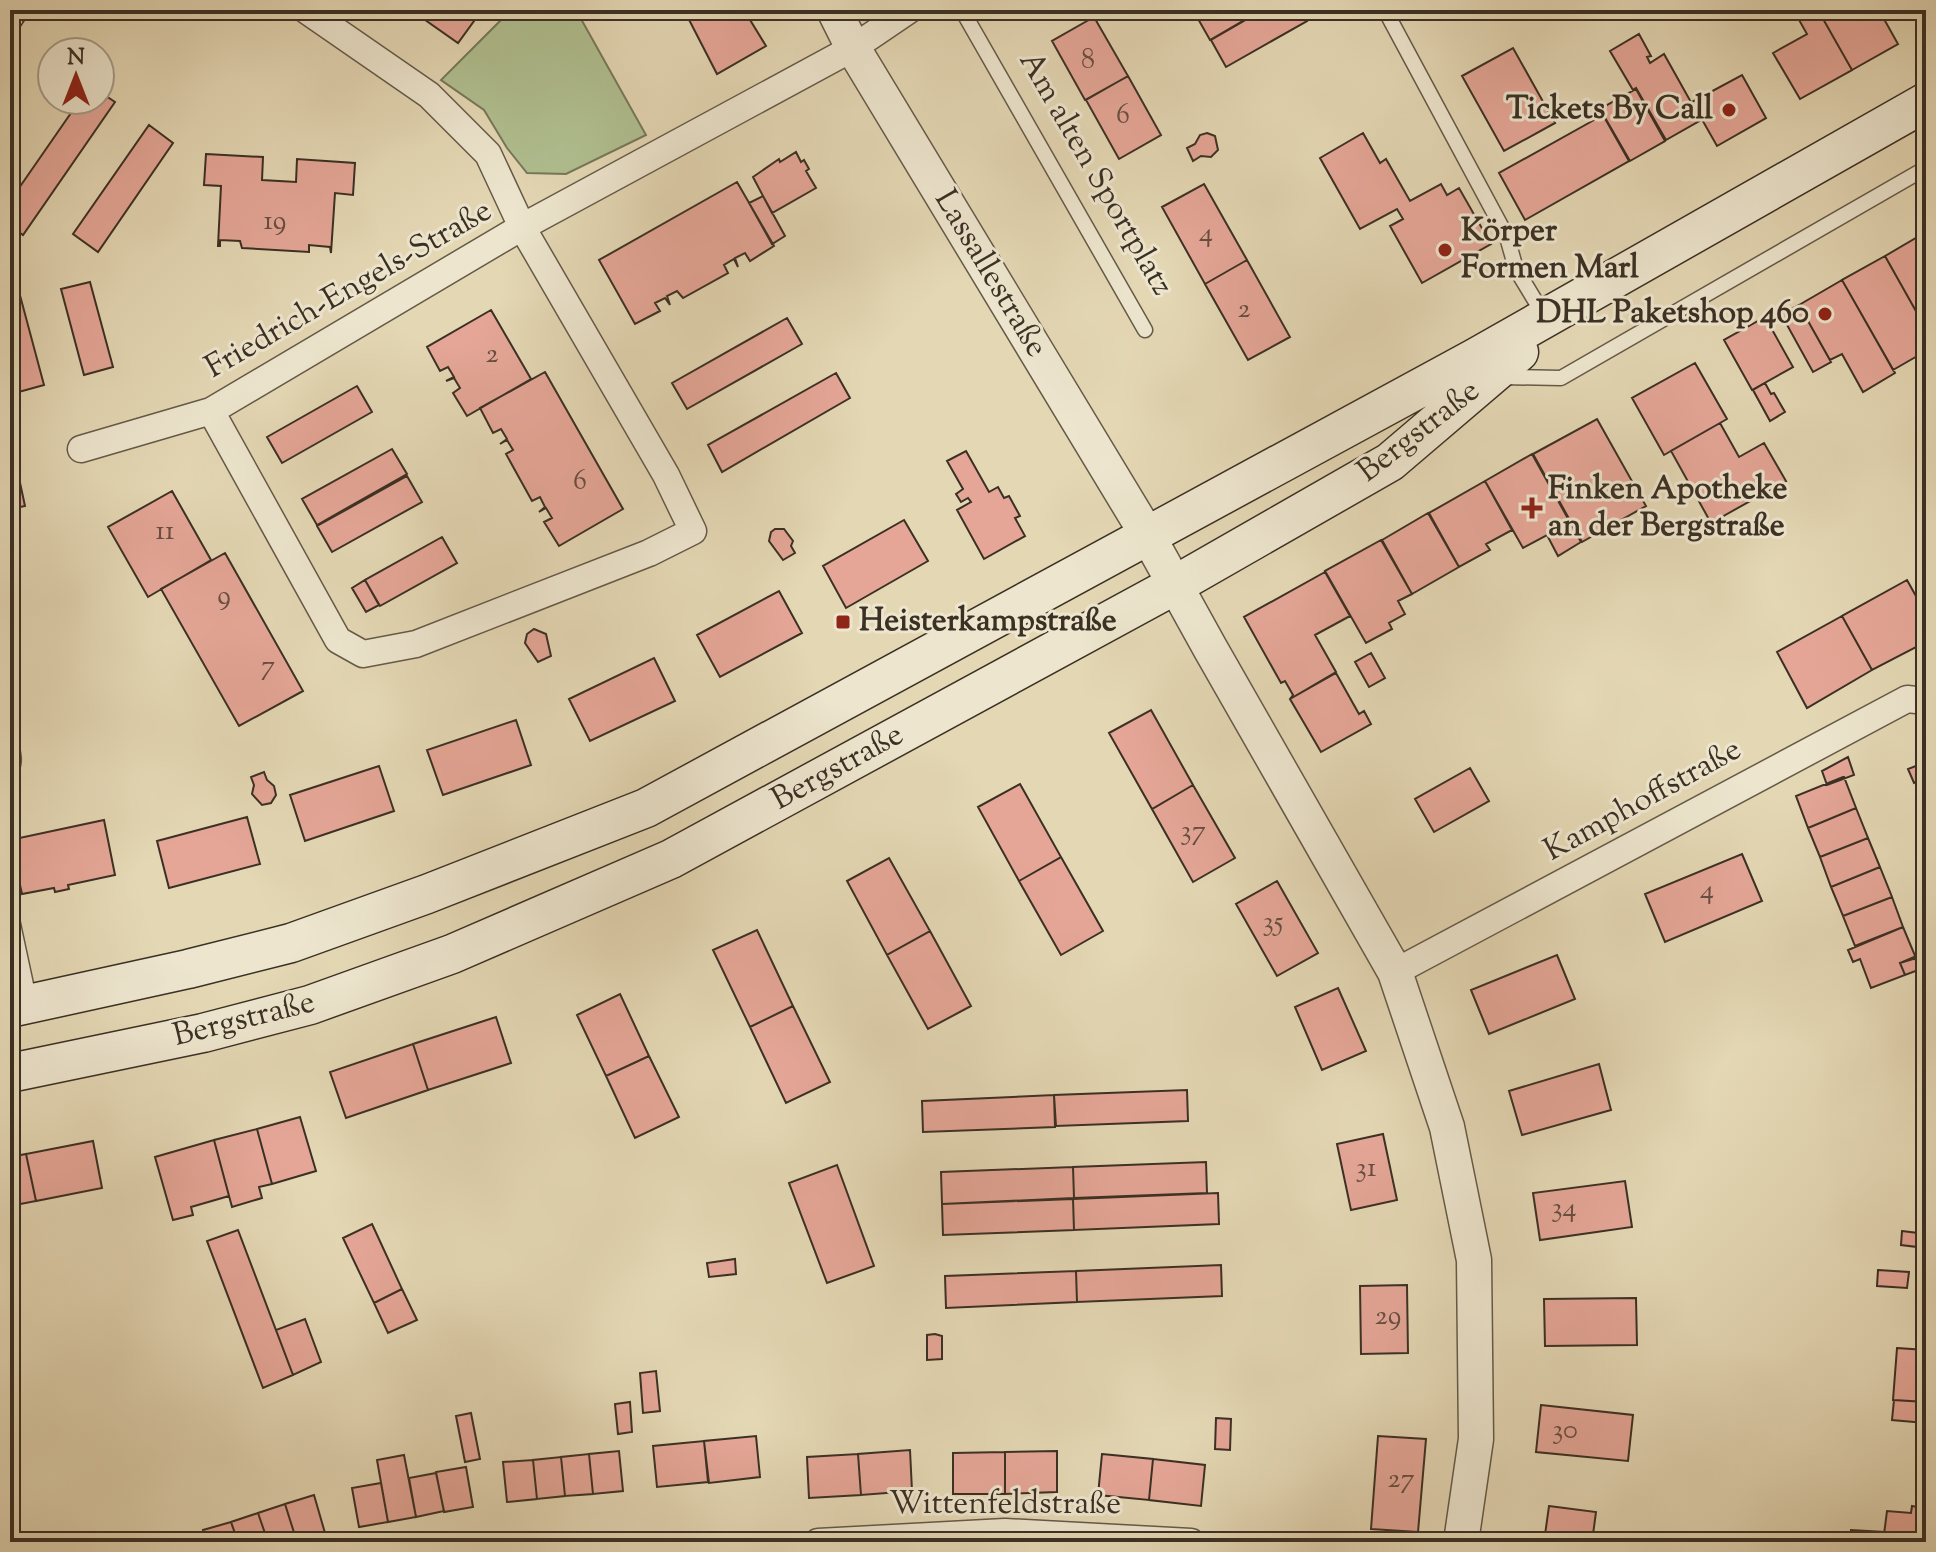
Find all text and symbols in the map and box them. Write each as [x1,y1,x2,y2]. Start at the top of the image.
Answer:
north arrow [36,36,116,116]
house number: 8 [1081,41,1095,81]
text: N [67,43,85,75]
street label: Am alten Sportplatz [1006,43,1184,305]
place label: Tickets By Call [1506,87,1713,133]
house number: 6 [1116,96,1130,136]
marker: Tickets By Call [1720,101,1738,119]
street label: Lassallestraße [922,181,1058,367]
street label: Friedrich-Engels-Straße [197,189,501,391]
house number: 19 [264,202,286,242]
place label: Körper Formen Marl [1461,209,1639,292]
house number: 4 [1199,214,1213,254]
marker: Körper Formen Marl [1436,241,1454,259]
house number: 2 [1237,290,1251,330]
place label: DHL Paketshop 460 [1536,291,1809,337]
marker: DHL Paketshop 460 [1816,305,1834,323]
house number: 2 [485,335,499,375]
street label: Bergstraße [1348,369,1490,495]
house number: 6 [573,462,587,502]
place label: Finken Apotheke an der Bergstraße [1548,467,1787,550]
marker: Finken Apotheke an der Bergstraße [1523,499,1541,517]
house number: 11 [155,512,175,552]
house number: 9 [217,577,231,617]
place label: Heisterkampstraße [859,599,1117,645]
marker: Heisterkampstraße [834,613,852,631]
house number: 7 [261,647,275,687]
street label: Bergstraße [764,713,912,823]
street label: Kamphoffstraße [1536,728,1750,874]
house number: 37 [1180,812,1206,852]
house number: 4 [1700,871,1714,911]
house number: 35 [1263,903,1284,943]
street label: Bergstraße [168,980,320,1060]
house number: 31 [1356,1149,1376,1189]
house number: 34 [1551,1189,1577,1229]
house number: 29 [1375,1297,1401,1337]
house number: 30 [1552,1411,1578,1451]
house number: 27 [1387,1460,1415,1500]
street label: Wittenfeldstraße [889,1482,1121,1528]

